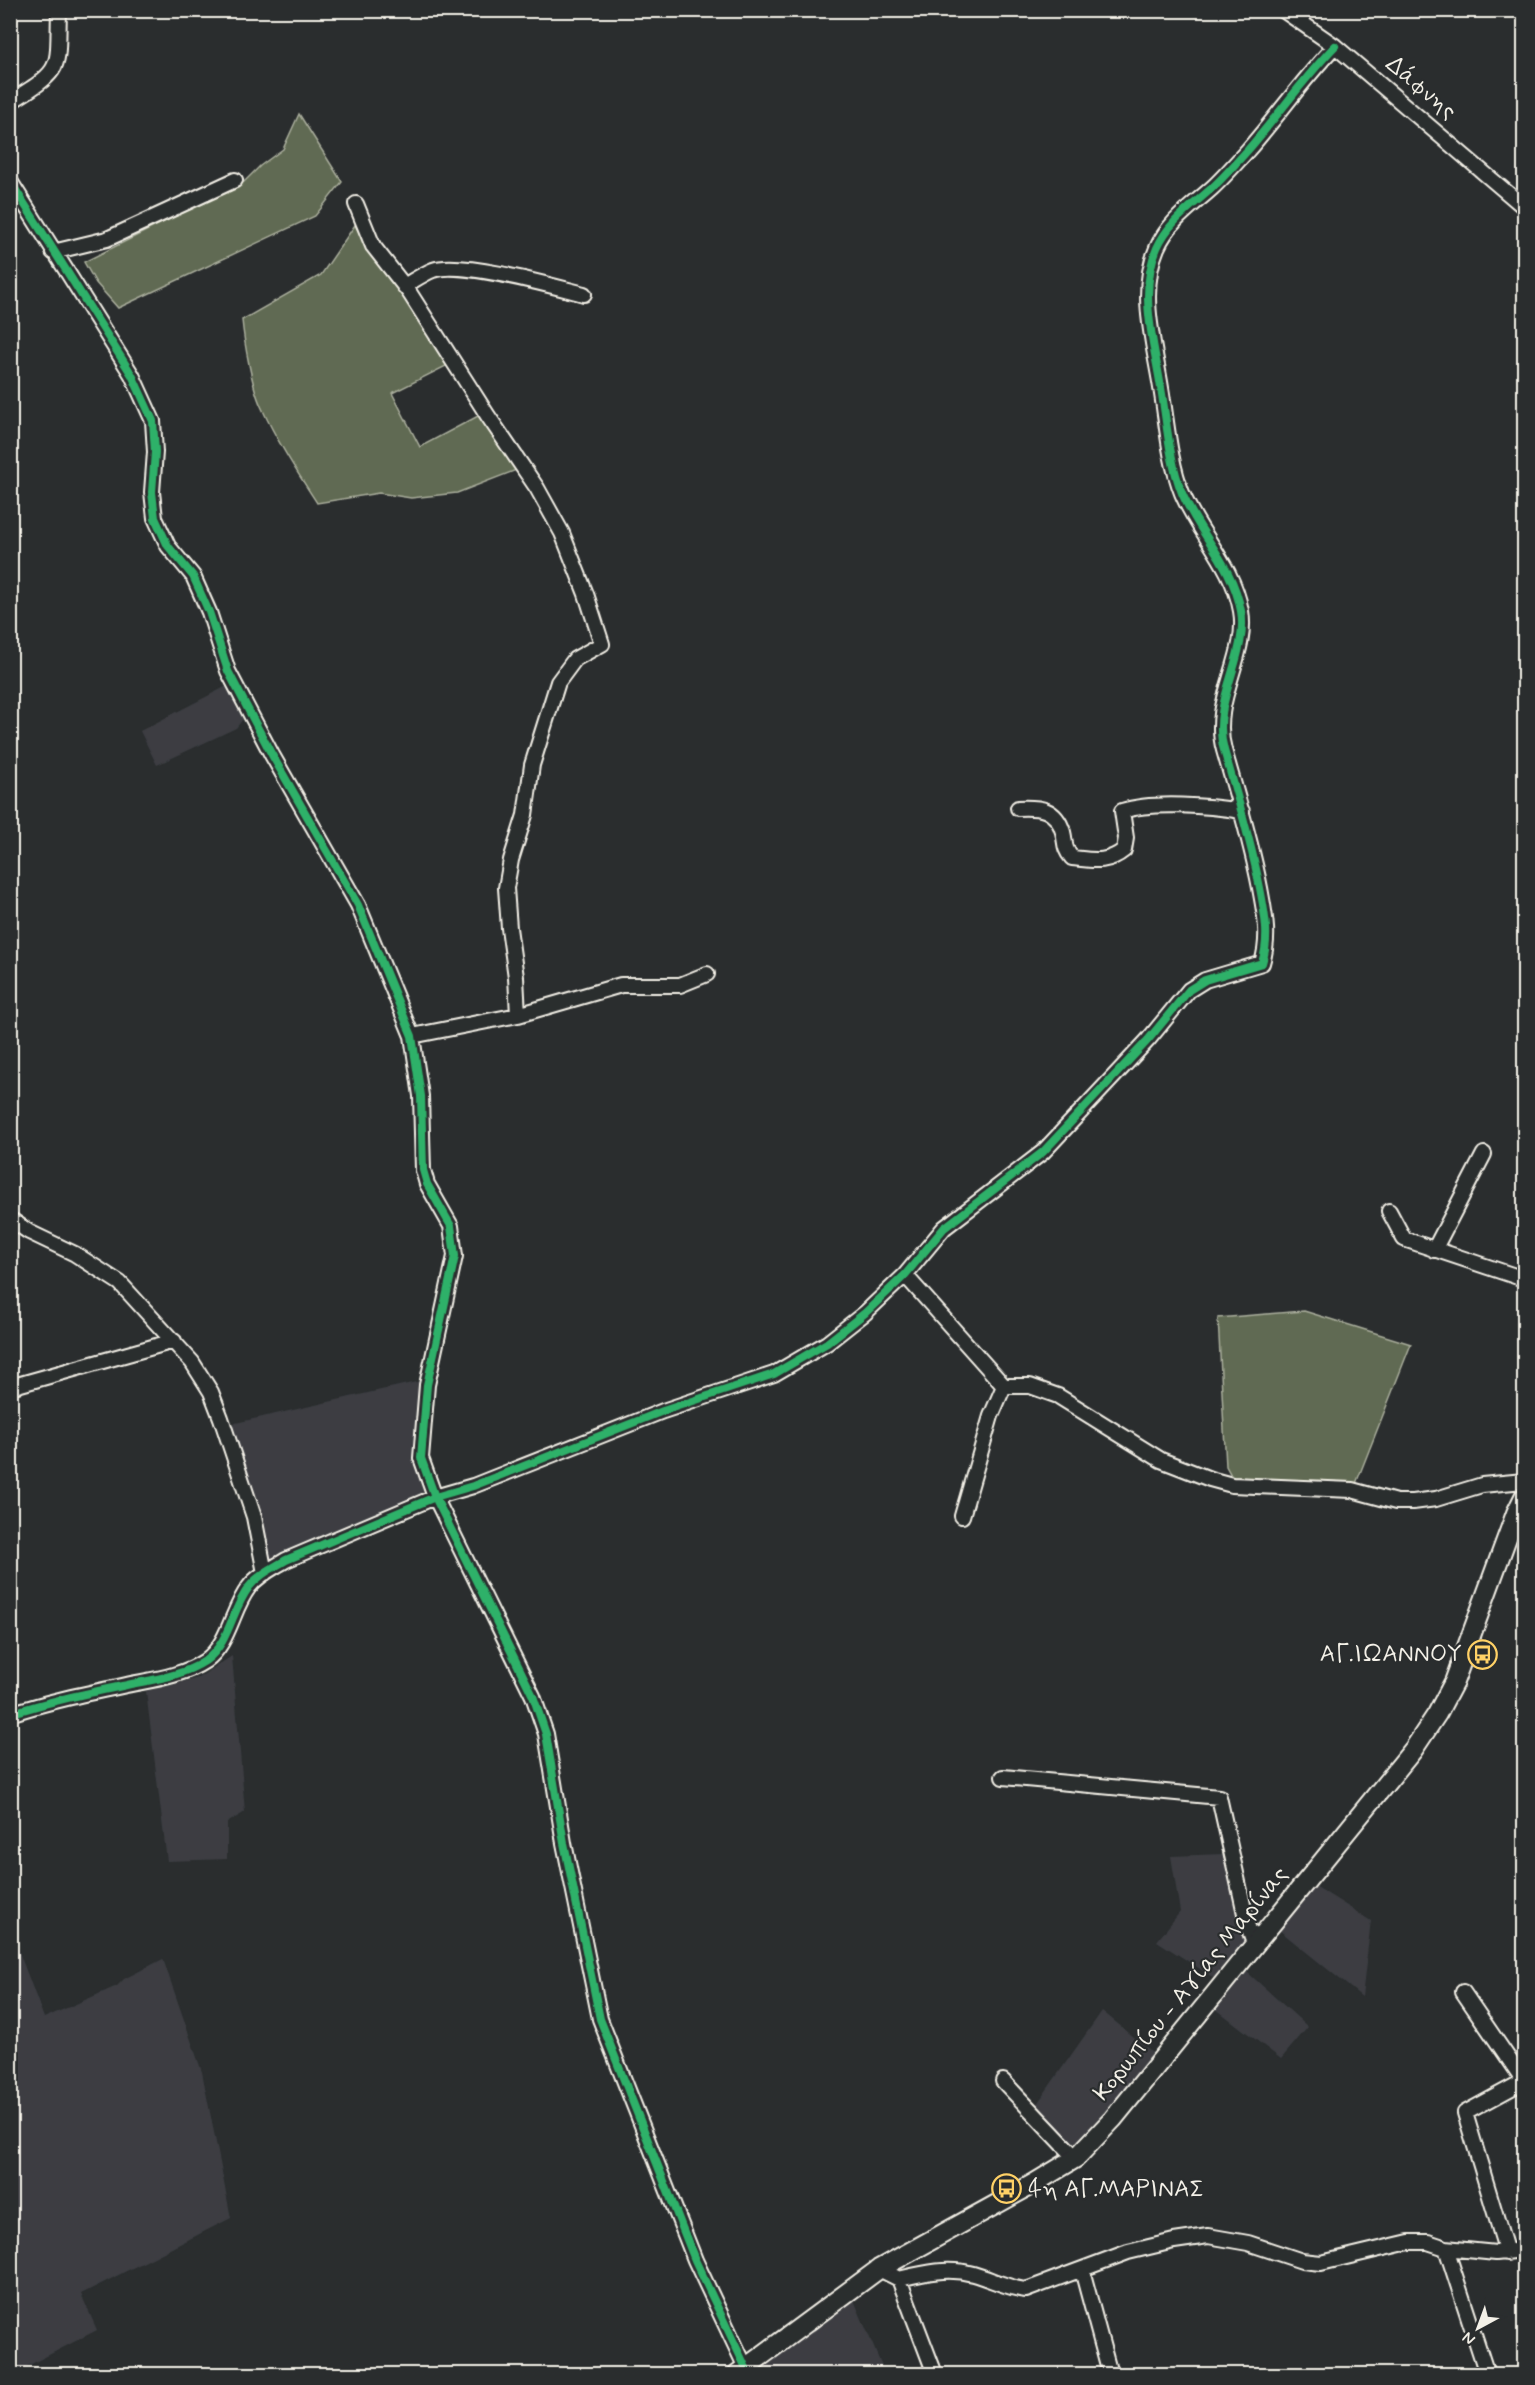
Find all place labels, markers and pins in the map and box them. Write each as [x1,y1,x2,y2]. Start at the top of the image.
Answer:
bus stop icon: ΑΓ.ΙΩΑΝΝΟΥ [1467,1638,1499,1670]
place label: ΑΓ.ΙΩΑΝΝΟΥ [1320,1639,1462,1670]
bus stop icon: 4η ΑΓ.ΜΑΡΙΝΑΣ [991,2173,1023,2205]
place label: 4η ΑΓ.ΜΑΡΙΝΑΣ [1028,2174,1204,2205]

